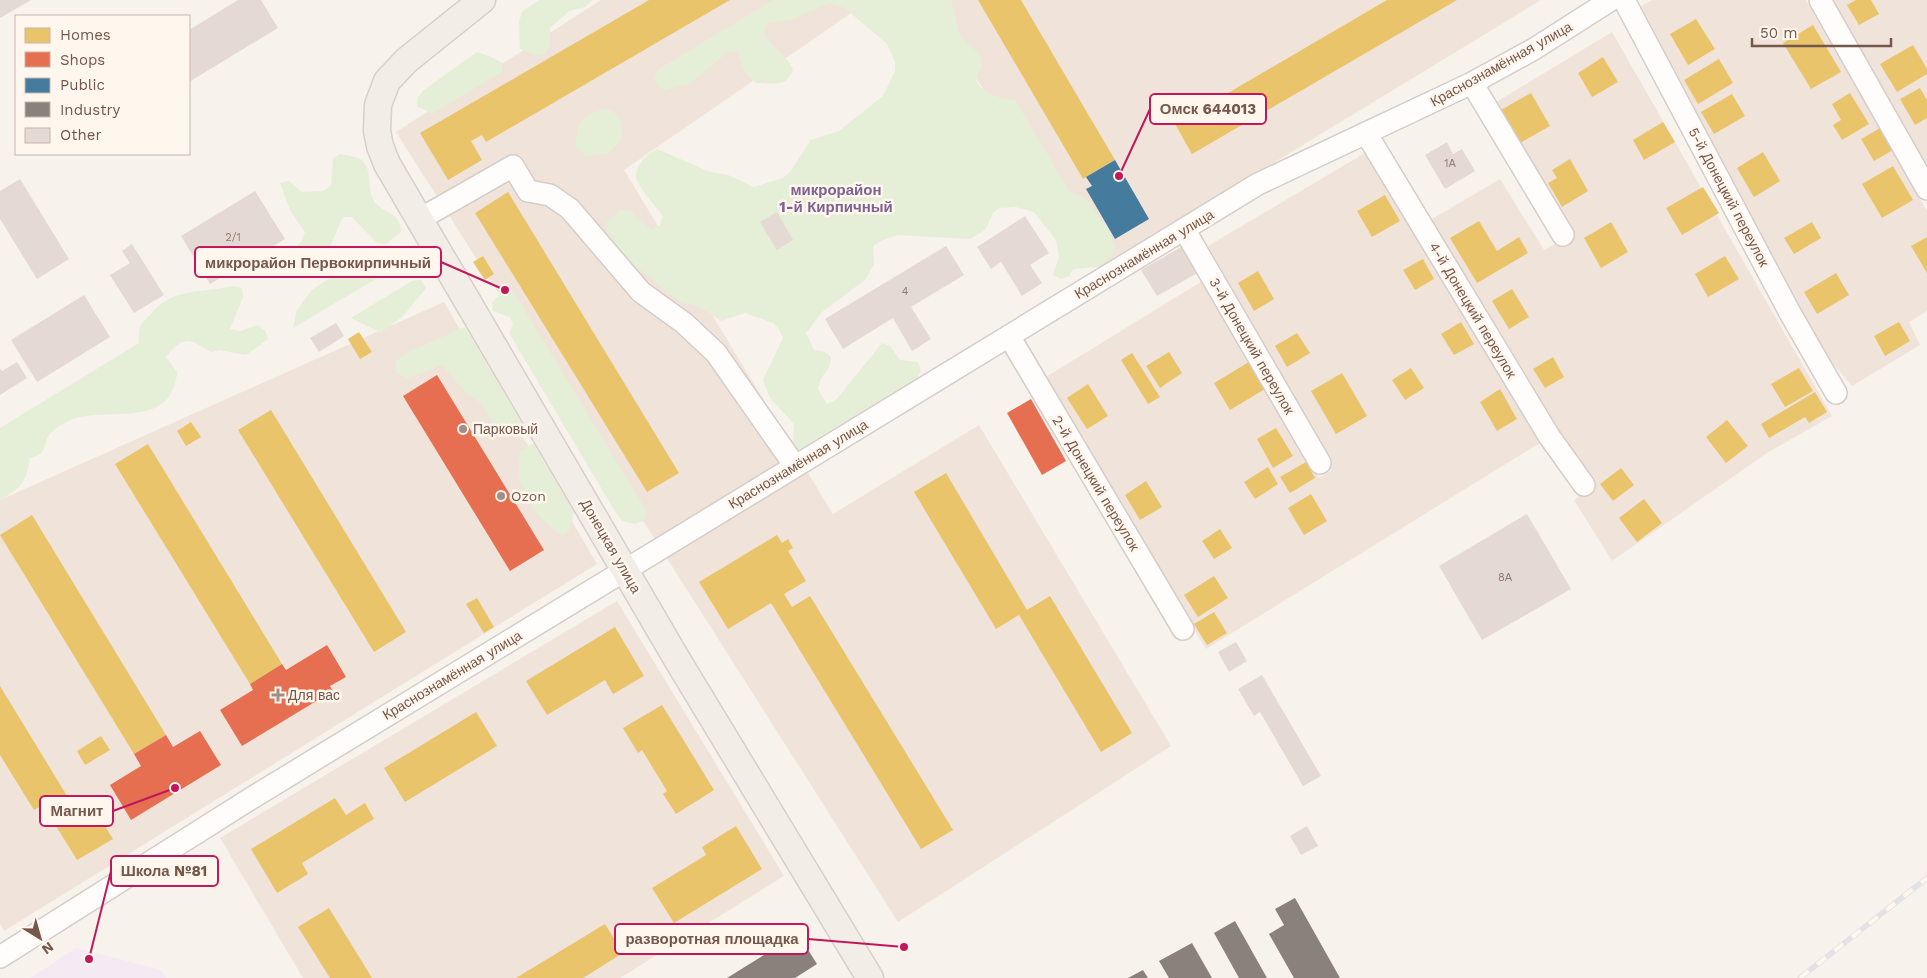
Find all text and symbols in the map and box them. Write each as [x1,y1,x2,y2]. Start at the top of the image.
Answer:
legend [15,15,190,155]
scale bar [1752,15,1891,47]
street label: Краснознамённая улица [1427,18,1575,110]
text: 50 m [1760,24,1797,42]
text: Homes [60,26,111,44]
text: Shops [60,51,105,69]
text: Public [60,76,105,94]
callout: Омск 644013 [1150,94,1266,124]
text: Омск 644013 [1160,100,1256,118]
text: Industry [60,101,121,119]
street label: 5-й Донецкий переулок [1686,125,1773,270]
text: Other [60,126,102,144]
house number: 1А [1444,157,1456,170]
district label: микрорайон 1-й Кирпичный [779,181,893,216]
street label: Краснознамённая улица [1072,206,1217,302]
house number: 2/1 [225,231,241,244]
street label: 4-й Донецкий переулок [1426,239,1520,382]
callout: микрорайон Первокирпичный [195,247,441,277]
text: микрорайон Первокирпичный [205,254,431,272]
street label: 3-й Донецкий переулок [1206,275,1298,418]
house number: 4 [902,285,909,298]
street label: 2-й Донецкий переулок [1049,413,1143,554]
street label: Краснознамённая улица [726,416,871,512]
place label: Парковый [473,421,538,437]
marker: Парковый [457,423,469,435]
place label: Ozon [511,488,546,504]
marker: Ozon [495,490,507,502]
street label: Донецкая улица [578,496,645,596]
house number: 8А [1498,571,1513,584]
street label: Краснознамённая улица [380,627,525,723]
place label: Для вас [288,687,340,703]
marker: Для вас [272,689,284,701]
callout: Магнит [40,796,113,826]
text: Магнит [51,802,103,820]
callout: Школа №81 [111,856,218,886]
text: Школа №81 [121,862,207,880]
north arrow [15,913,65,963]
callout: разворотная площадка [615,924,808,954]
text: разворотная площадка [625,930,799,948]
text: N [39,939,57,958]

